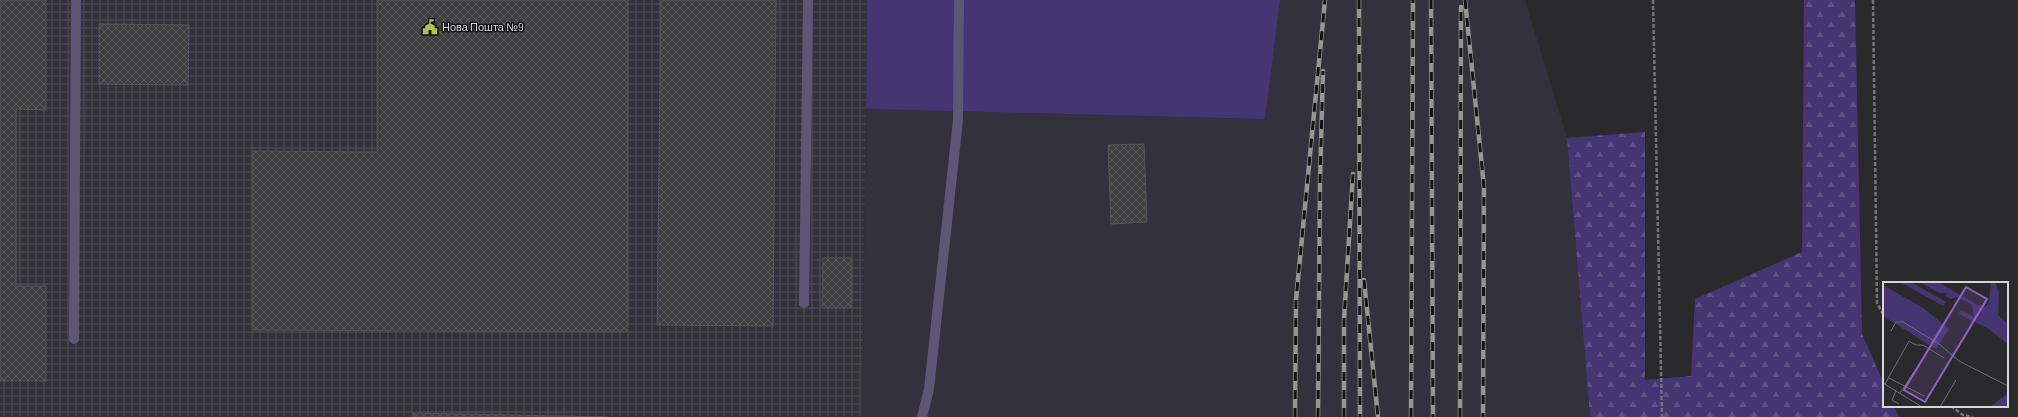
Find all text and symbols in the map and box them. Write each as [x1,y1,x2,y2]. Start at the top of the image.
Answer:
public building icon: Нова Пошта №9 [421,18,439,36]
place label: Нова Пошта №9 [442,20,524,33]
inset map [1883,282,2008,407]

